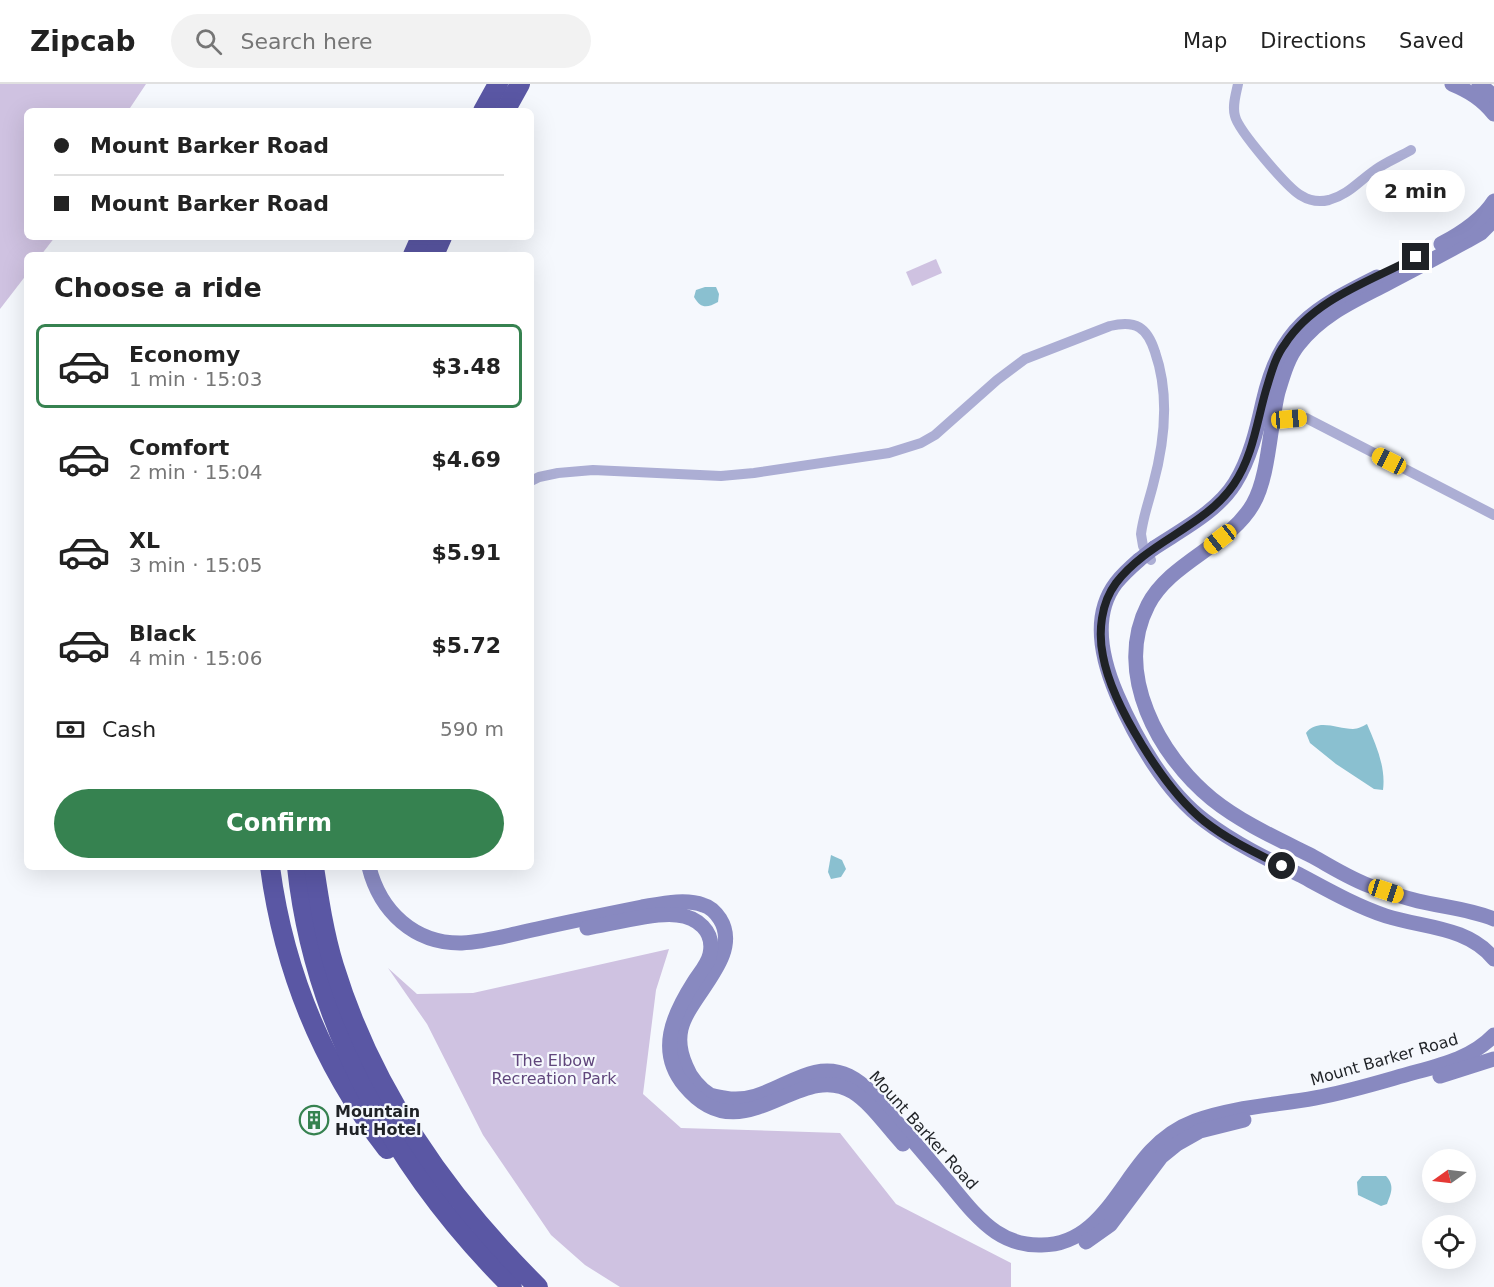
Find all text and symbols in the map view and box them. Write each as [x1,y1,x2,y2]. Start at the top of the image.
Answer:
search box [171,14,591,68]
text: Zipcab [30,25,135,58]
icon: search [192,25,225,58]
text: Search here [240,29,373,54]
text: Map [1183,29,1227,53]
text: Directions [1260,29,1366,53]
text: Saved [1399,29,1464,53]
text: Mount Barker Road [90,133,329,158]
callout: 2 min [1366,170,1466,212]
text: 2 min [1384,179,1447,203]
text: Mount Barker Road [90,191,329,216]
route end [1402,243,1429,270]
text: Choose a ride [54,272,262,303]
icon: car [57,339,111,393]
text: Economy [129,342,240,367]
text: $3.48 [431,354,501,379]
text: 1 min · 15:03 [129,367,263,391]
car [1270,408,1308,430]
icon: car [57,432,111,486]
text: Comfort [129,435,229,460]
car [1369,445,1409,477]
text: $4.69 [431,447,501,472]
text: 2 min · 15:04 [129,460,263,484]
car [1200,521,1240,557]
icon: car [57,525,111,579]
text: XL [129,528,160,553]
text: $5.91 [431,540,501,565]
text: 3 min · 15:05 [129,553,263,577]
icon: car [57,618,111,672]
text: Black [129,621,196,646]
text: $5.72 [431,633,501,658]
text: 4 min · 15:06 [129,646,263,670]
icon: cash [54,713,87,746]
text: Cash [102,717,156,742]
text: 590 m [440,717,504,741]
button: Confirm [54,789,504,858]
route start [1268,852,1295,879]
car [1366,877,1406,905]
street label: Mount Barker Road [1308,1029,1460,1090]
park label: The Elbow Recreation Park [491,1051,617,1088]
street label: Mount Barker Road [865,1067,982,1194]
place label: Mountain Hut Hotel [335,1102,421,1139]
building icon: Mountain Hut Hotel [298,1104,330,1136]
north arrow [1422,1149,1476,1203]
map controls [1422,1149,1476,1269]
button: locate [1422,1215,1476,1269]

